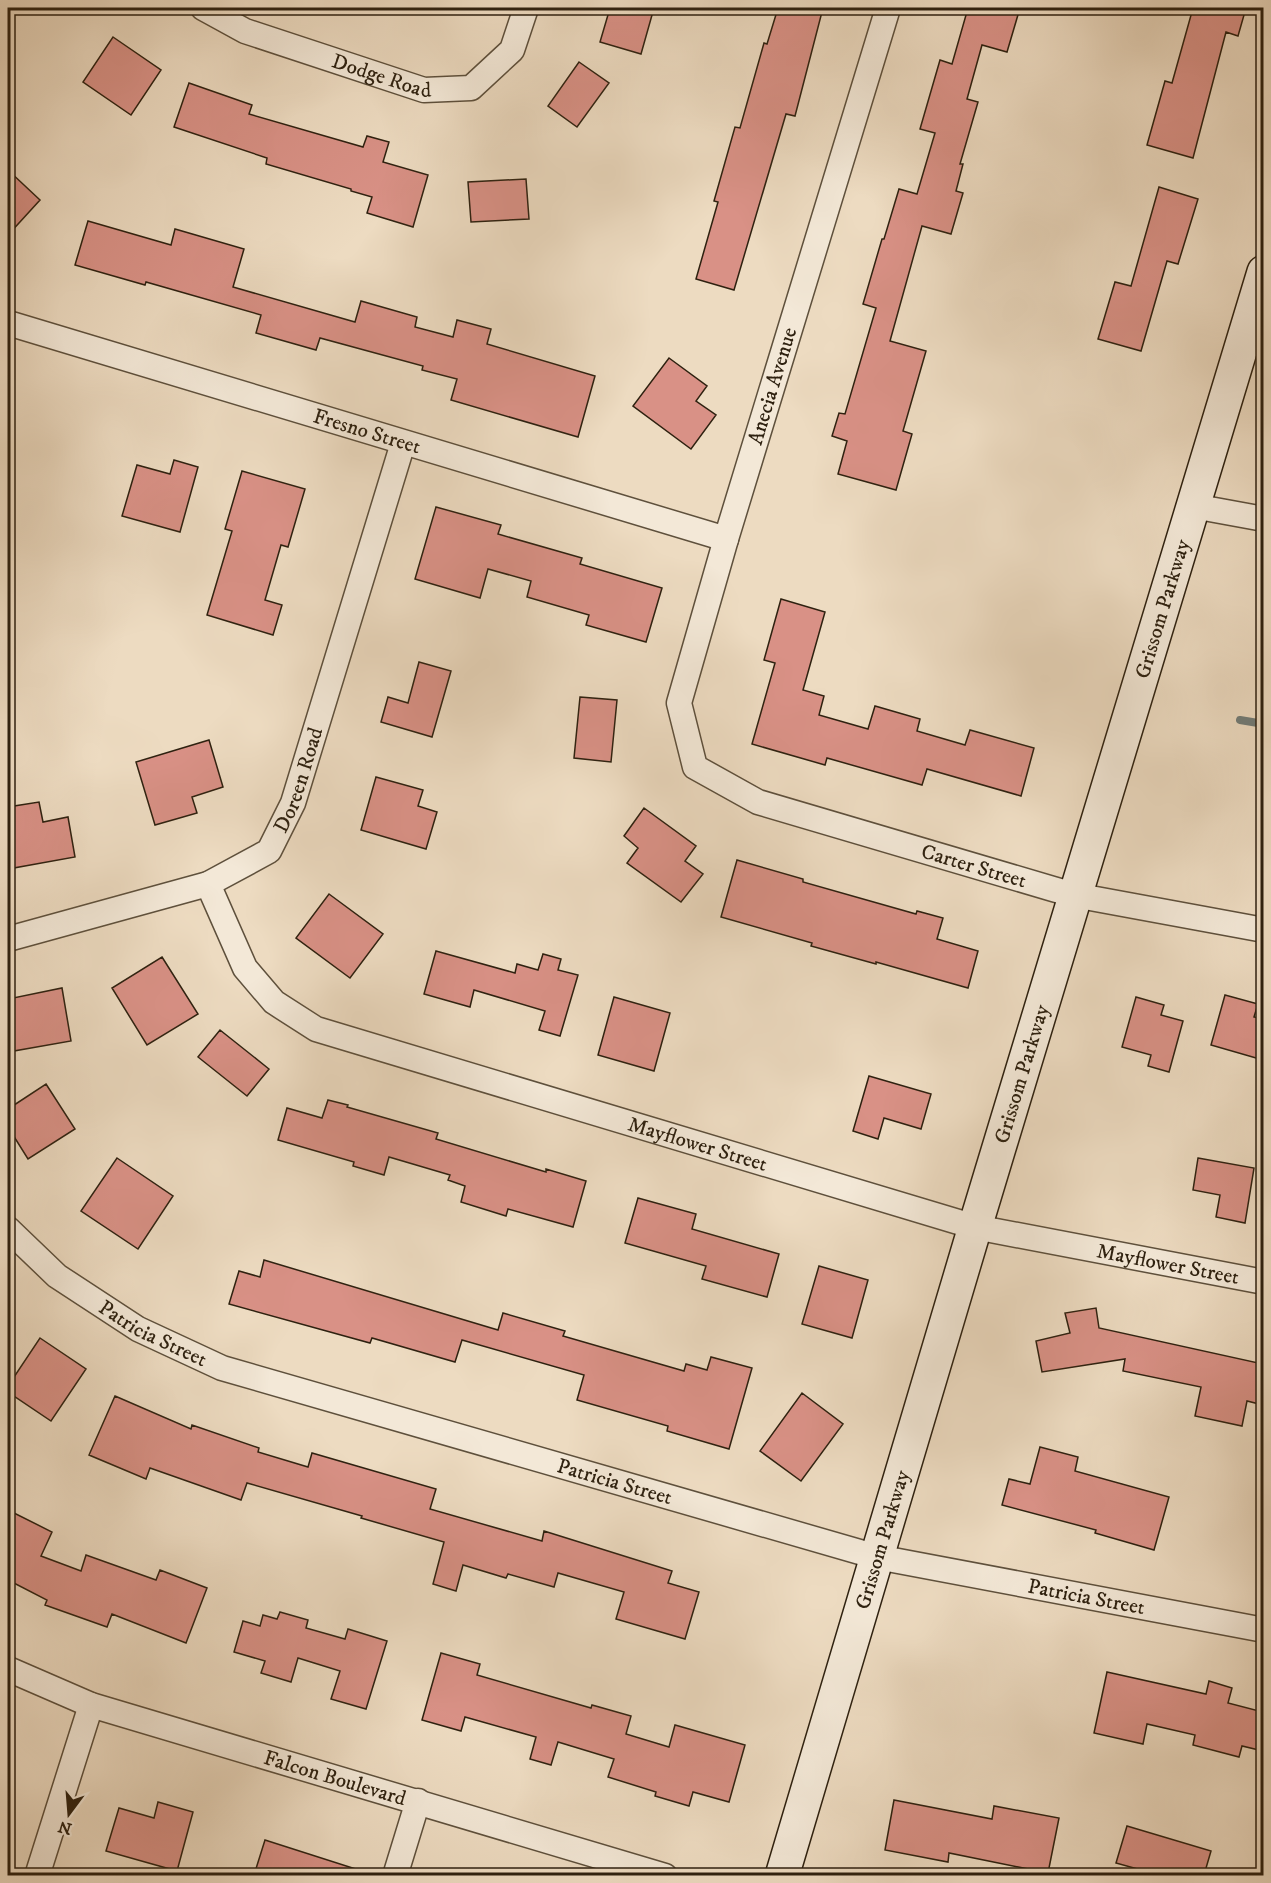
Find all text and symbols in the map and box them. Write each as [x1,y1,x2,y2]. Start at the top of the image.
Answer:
street label: Dodge Road [328,49,432,104]
street label: Anecia Avenue [743,324,803,448]
street label: Fresno Street [310,404,424,460]
street label: Grissom Parkway [1130,535,1197,682]
street label: Doreen Road [268,724,329,837]
street label: Carter Street [918,839,1030,895]
street label: Grissom Parkway [989,1001,1056,1147]
street label: Mayflower Street [625,1111,771,1178]
street label: Mayflower Street [1095,1238,1241,1291]
street label: Patricia Street [93,1295,211,1373]
street label: Patricia Street [554,1453,675,1511]
street label: Grissom Parkway [850,1466,916,1613]
street label: Patricia Street [1025,1574,1147,1621]
street label: Falcon Boulevard [260,1745,409,1812]
north arrow [39,1784,99,1844]
text: N [56,1816,74,1839]

